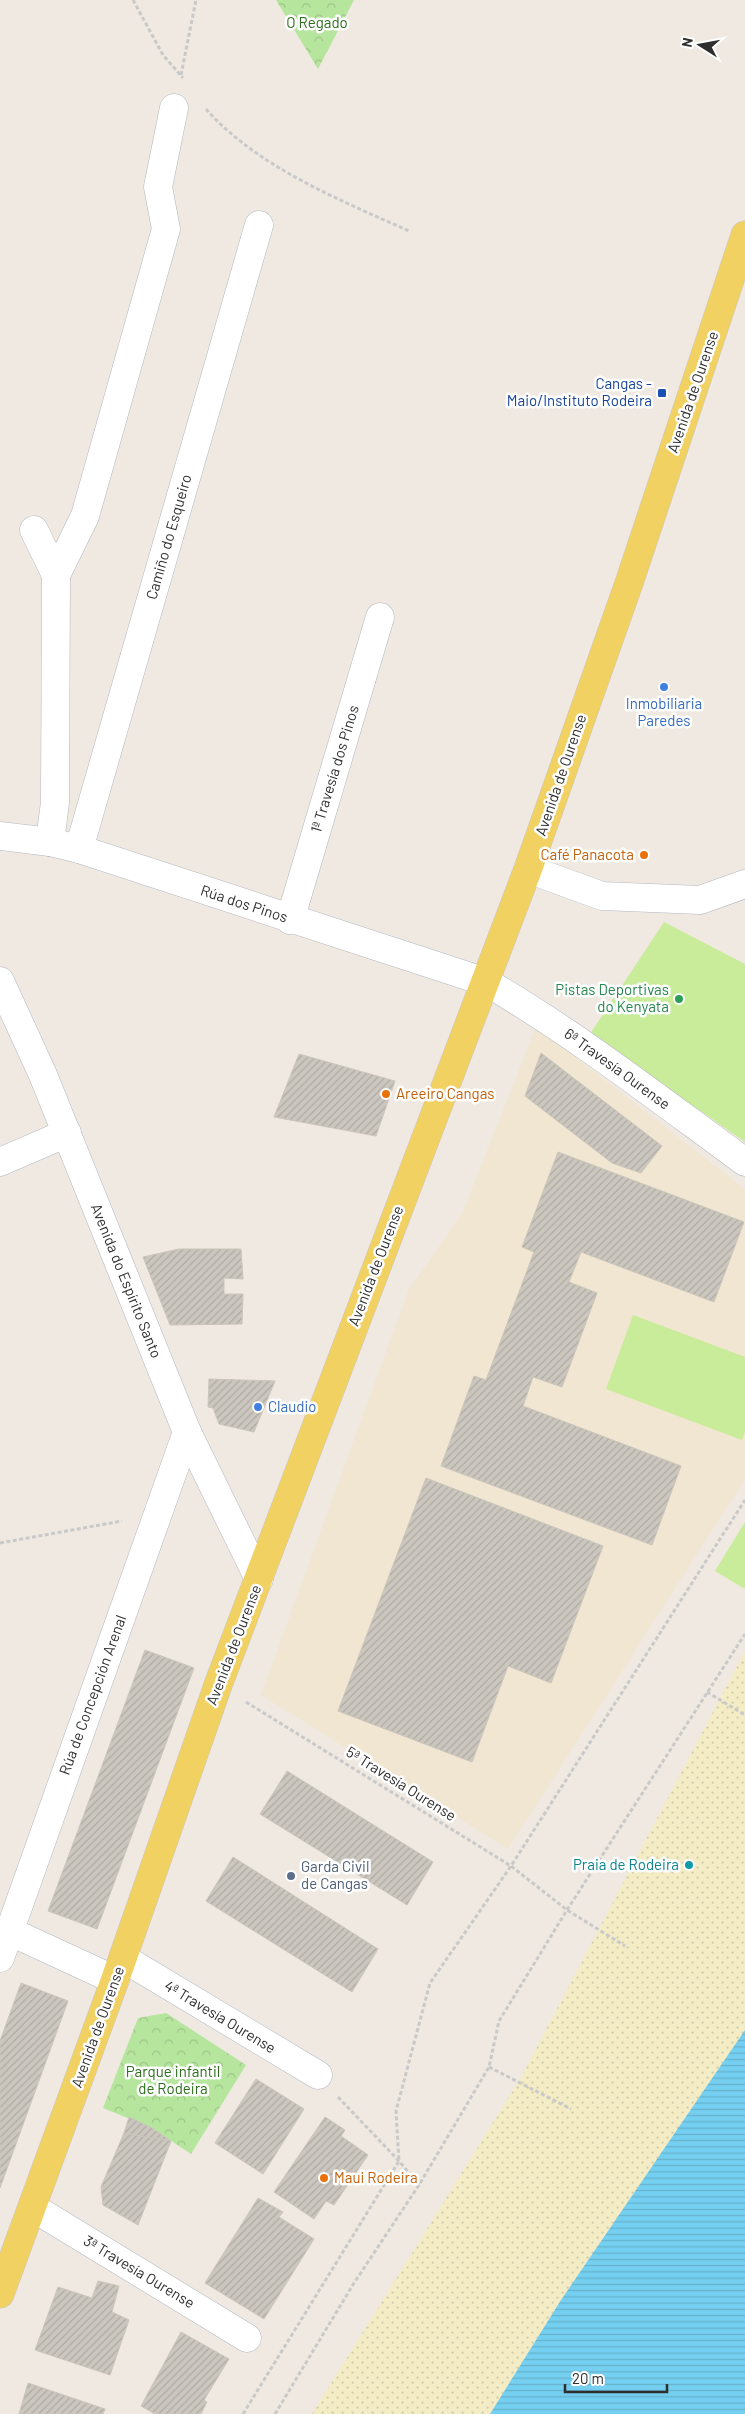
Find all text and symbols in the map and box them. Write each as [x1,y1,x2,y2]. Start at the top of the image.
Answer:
park label: O Regado [286,13,348,31]
north arrow [675,20,725,70]
text: N [678,36,696,49]
street label: Avenida de Ourense [663,328,721,455]
place label: Cangas - Maio/Instituto Rodeira [507,374,652,409]
marker: Cangas - Maio/Instituto Rodeira [656,387,668,399]
street label: Camiño do Esqueiro [142,472,195,601]
marker: Inmobiliaria Paredes [658,681,670,693]
place label: Inmobiliaria Paredes [626,694,702,729]
street label: 1ª Travesía dos Pinos [306,703,362,835]
street label: Avenida de Ourense [531,711,589,838]
place label: Café Panacota [541,845,634,863]
marker: Café Panacota [638,849,650,861]
street label: Rúa dos Pinos [198,880,290,926]
place label: Pistas Deportivas do Kenyata [555,980,669,1015]
marker: Pistas Deportivas do Kenyata [673,993,685,1005]
street label: 6ª Travesía Ourense [561,1024,674,1113]
place label: Areeiro Cangas [396,1084,495,1102]
marker: Areeiro Cangas [380,1088,392,1100]
street label: Avenida do Espírito Santo [88,1201,166,1361]
street label: Avenida de Ourense [344,1203,406,1328]
place label: Claudio [268,1397,316,1415]
marker: Claudio [252,1401,264,1413]
street label: Avenida de Ourense [202,1582,264,1707]
street label: Rúa de Concepción Arenal [55,1612,129,1777]
street label: 5ª Travesía Ourense [343,1742,460,1824]
place label: Praia de Rodeira [573,1855,679,1873]
place label: Garda Civil de Cangas [301,1857,369,1892]
marker: Praia de Rodeira [683,1859,695,1871]
marker: Garda Civil de Cangas [285,1870,297,1882]
street label: Avenida de Ourense [67,1964,127,2090]
street label: 4ª Travesía Ourense [162,1976,279,2056]
park label: Parque infantil de Rodeira [126,2062,220,2097]
place label: Maui Rodeira [334,2168,418,2186]
marker: Maui Rodeira [318,2172,330,2184]
street label: 3ª Travesía Ourense [81,2231,198,2311]
scale bar [565,2362,668,2394]
text: 20 m [572,2369,604,2387]

